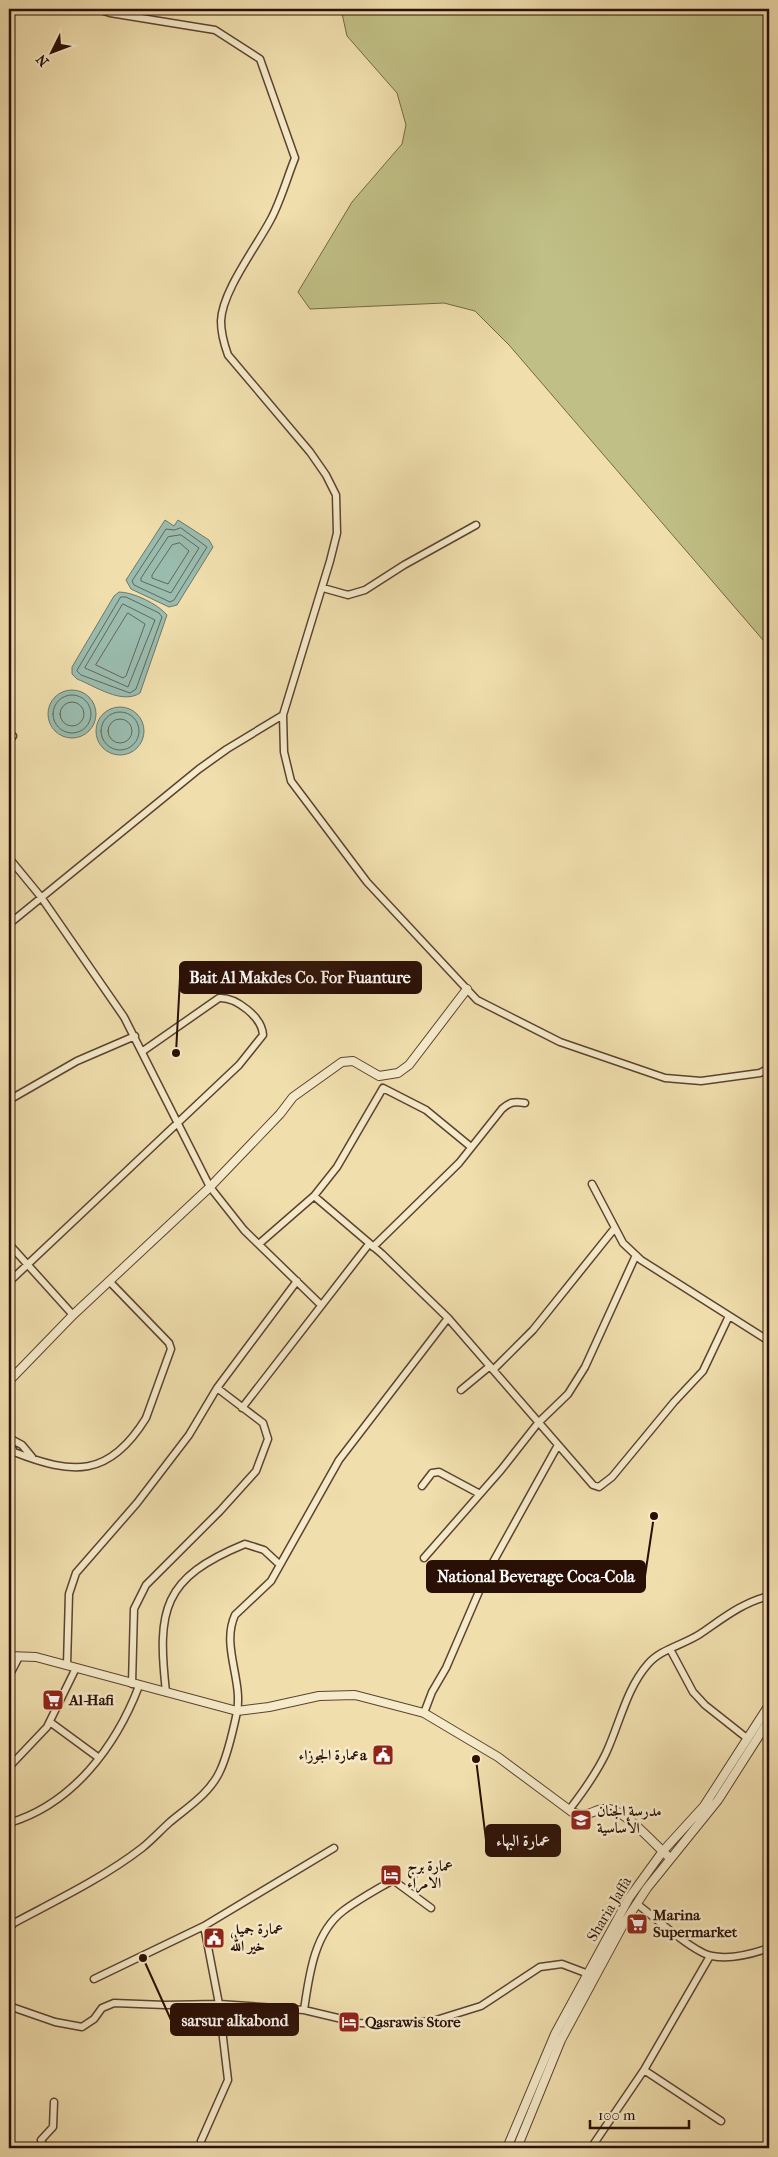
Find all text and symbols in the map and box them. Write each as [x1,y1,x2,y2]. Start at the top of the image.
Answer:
north arrow [28,28,78,78]
text: N [33,50,53,70]
callout: Bait Al Makdes Co. For Fuanture [180,962,421,993]
text: Bait Al Makdes Co. For Fuanture [189,968,411,987]
callout: National Beverage Coca-Cola [427,1561,645,1592]
text: National Beverage Coca-Cola [437,1567,636,1587]
supermarket icon: Al-Hafi [41,1688,65,1712]
place label: Al-Hafi [68,1691,115,1709]
public building icon: عمارة الجوزاءa [371,1743,395,1767]
place label: عمارة الجوزاءa [298,1746,368,1764]
place label: مدرسة الجنان الأساسية [597,1802,662,1837]
school or university icon: مدرسة الجنان الأساسية [569,1808,593,1832]
callout: عمارة البهاء [486,1825,560,1856]
text: عمارة البهاء [496,1831,550,1851]
place label: عمارة برج الامراء [407,1857,453,1893]
hotel icon: عمارة برج الامراء [379,1863,403,1887]
street label: Sharia Jaffa [583,1873,636,1945]
place label: Marina Supermarket [652,1906,738,1941]
supermarket icon: Marina Supermarket [625,1912,649,1936]
place label: عمارة جميل خير الله [230,1920,283,1955]
public building icon: عمارة جميل خير الله [202,1926,226,1950]
callout: sarsur alkabond [171,2004,298,2035]
hotel icon: Qasrawis Store [337,2010,361,2034]
text: sarsur alkabond [181,2011,290,2030]
place label: Qasrawis Store [365,2013,461,2031]
scale bar [590,2097,689,2129]
text: 100 m [598,2106,636,2124]

